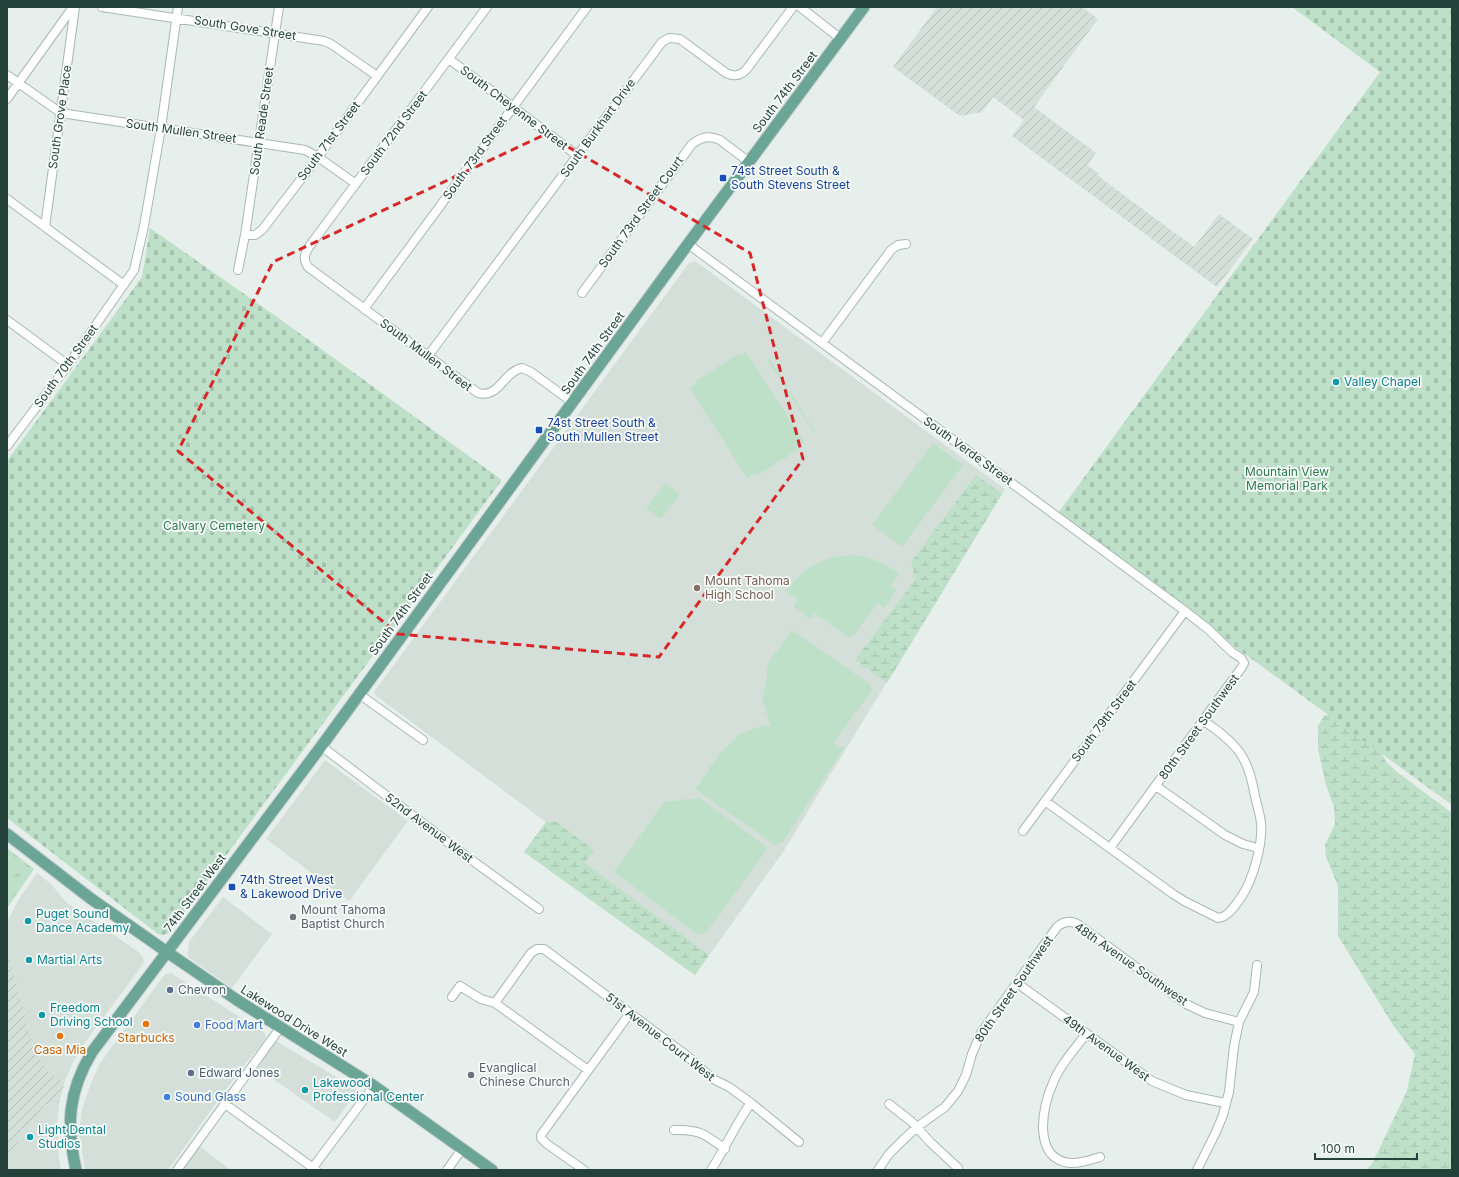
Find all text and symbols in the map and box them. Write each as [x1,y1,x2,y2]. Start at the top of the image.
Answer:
street label: South Gove Street [193,12,297,43]
street label: South 74th Street [749,48,820,136]
street label: South Cheyenne Street [458,62,571,153]
street label: South Grove Place [45,64,74,170]
street label: South Reade Street [246,66,277,176]
street label: South Burkhart Drive [557,75,638,180]
street label: South 72nd Street [357,87,430,178]
street label: South 71st Street [294,98,363,183]
street label: South 73rd Street [439,113,510,202]
street label: South Mullen Street [125,115,237,146]
street label: South 73rd Street Court [595,153,686,270]
place label: 74st Street South & South Stevens Street [731,163,850,192]
marker: 74st Street South & South Stevens Street [718,173,728,183]
street label: South 74th Street [558,308,628,397]
street label: South Mullen Street [377,315,475,394]
street label: South 70th Street [30,321,101,410]
place label: Valley Chapel [1344,374,1421,389]
marker: Valley Chapel [1331,377,1341,387]
street label: South Verde Street [921,413,1016,488]
place label: 74st Street South & South Mullen Street [547,415,659,444]
marker: 74st Street South & South Mullen Street [534,425,544,435]
park label: Mountain View Memorial Park [1245,464,1329,493]
park label: Calvary Cemetery [163,518,265,533]
street label: South 74th Street [366,569,436,658]
place label: Mount Tahoma High School [705,573,790,602]
marker: Mount Tahoma High School [692,583,702,593]
street label: 80th Street Southwest [1155,671,1242,782]
street label: South 79th Street [1068,677,1139,765]
street label: 52nd Avenue West [382,790,476,866]
street label: 74th Street West [160,851,229,935]
place label: 74th Street West & Lakewood Drive [240,872,342,901]
marker: 74th Street West & Lakewood Drive [227,882,237,892]
place label: Mount Tahoma Baptist Church [301,902,386,931]
place label: Puget Sound Dance Academy [36,906,129,935]
marker: Mount Tahoma Baptist Church [288,912,298,922]
marker: Puget Sound Dance Academy [23,916,33,926]
street label: 48th Avenue Southwest [1072,919,1191,1008]
street label: 80th Street Southwest [971,932,1056,1045]
place label: Martial Arts [37,952,102,967]
marker: Martial Arts [24,955,34,965]
place label: Chevron [178,982,226,997]
street label: Lakewood Drive West [238,982,350,1060]
marker: Chevron [165,985,175,995]
street label: 51st Avenue Court West [603,989,718,1084]
place label: Freedom Driving School [50,1000,133,1029]
marker: Freedom Driving School [37,1010,47,1020]
street label: 49th Avenue West [1060,1011,1153,1084]
place label: Food Mart [205,1017,263,1032]
marker: Starbucks [141,1019,151,1029]
marker: Food Mart [192,1020,202,1030]
place label: Starbucks [117,1030,175,1045]
marker: Casa Mia [55,1031,65,1041]
place label: Casa Mia [34,1042,86,1057]
place label: Evanglical Chinese Church [479,1060,570,1089]
place label: Edward Jones [199,1065,280,1080]
marker: Edward Jones [186,1068,196,1078]
marker: Evanglical Chinese Church [466,1070,476,1080]
place label: Lakewood Professional Center [313,1075,425,1104]
marker: Lakewood Professional Center [300,1085,310,1095]
place label: Sound Glass [175,1089,246,1104]
marker: Sound Glass [162,1092,172,1102]
place label: Light Dental Studios [38,1122,106,1151]
marker: Light Dental Studios [25,1132,35,1142]
scale bar [1315,1135,1417,1161]
text: 100 m [1321,1141,1355,1156]

